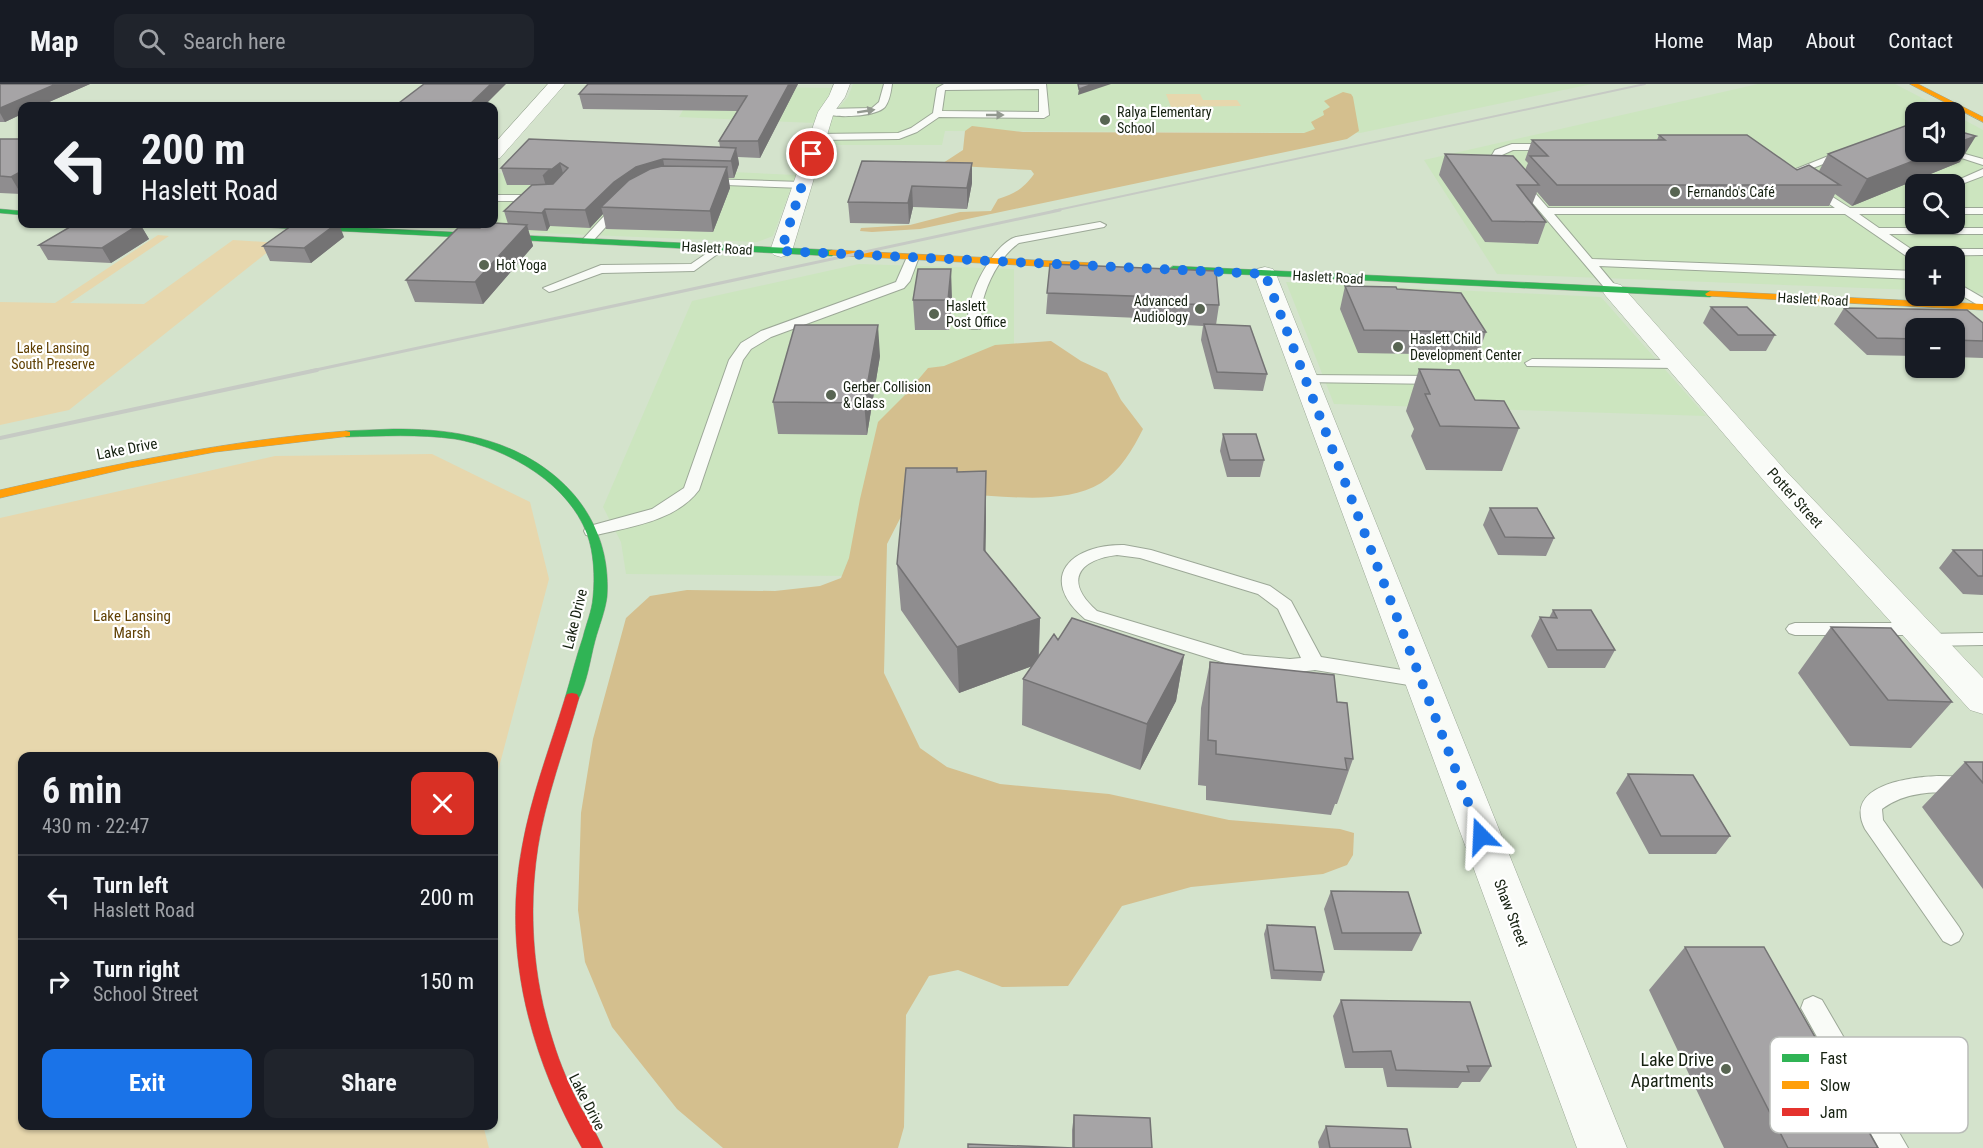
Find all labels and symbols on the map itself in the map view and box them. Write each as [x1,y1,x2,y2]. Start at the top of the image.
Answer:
place label: Ralya Elementary School [1117,104,1212,136]
one-way arrow [856,106,875,115]
one-way arrow [986,110,1005,120]
marker: Ralya Elementary School [1098,113,1112,127]
pin [786,128,837,179]
place label: Fernando's Café [1687,184,1775,200]
marker: Fernando's Café [1668,185,1682,199]
street label: Haslett Road [681,238,753,258]
place label: Hot Yoga [496,257,547,273]
marker: Hot Yoga [477,258,491,272]
street label: Haslett Road [1292,267,1364,287]
street label: Haslett Road [1777,289,1849,309]
place label: Advanced Audiology [1133,293,1188,325]
place label: Haslett Post Office [946,298,1007,330]
marker: Advanced Audiology [1193,302,1207,316]
marker: Haslett Post Office [927,307,941,321]
place label: Haslett Child Development Center [1410,331,1522,363]
park label: Lake Lansing South Preserve [11,340,95,372]
marker: Haslett Child Development Center [1391,340,1405,354]
place label: Gerber Collision & Glass [843,379,931,411]
marker: Gerber Collision & Glass [824,388,838,402]
street label: Lake Drive [95,434,159,464]
street label: Potter Street [1763,464,1827,532]
street label: Lake Drive [559,587,591,651]
park label: Lake Lansing Marsh [93,607,171,642]
position arrow [1449,804,1513,868]
street label: Shaw Street [1490,877,1532,949]
legend [1770,1037,1968,1133]
place label: Lake Drive Apartments [1631,1049,1714,1091]
text: Fast [1820,1049,1847,1068]
marker: Lake Drive Apartments [1719,1062,1733,1076]
street label: Lake Drive [565,1071,609,1133]
text: Slow [1820,1076,1850,1095]
text: Jam [1820,1103,1847,1122]

